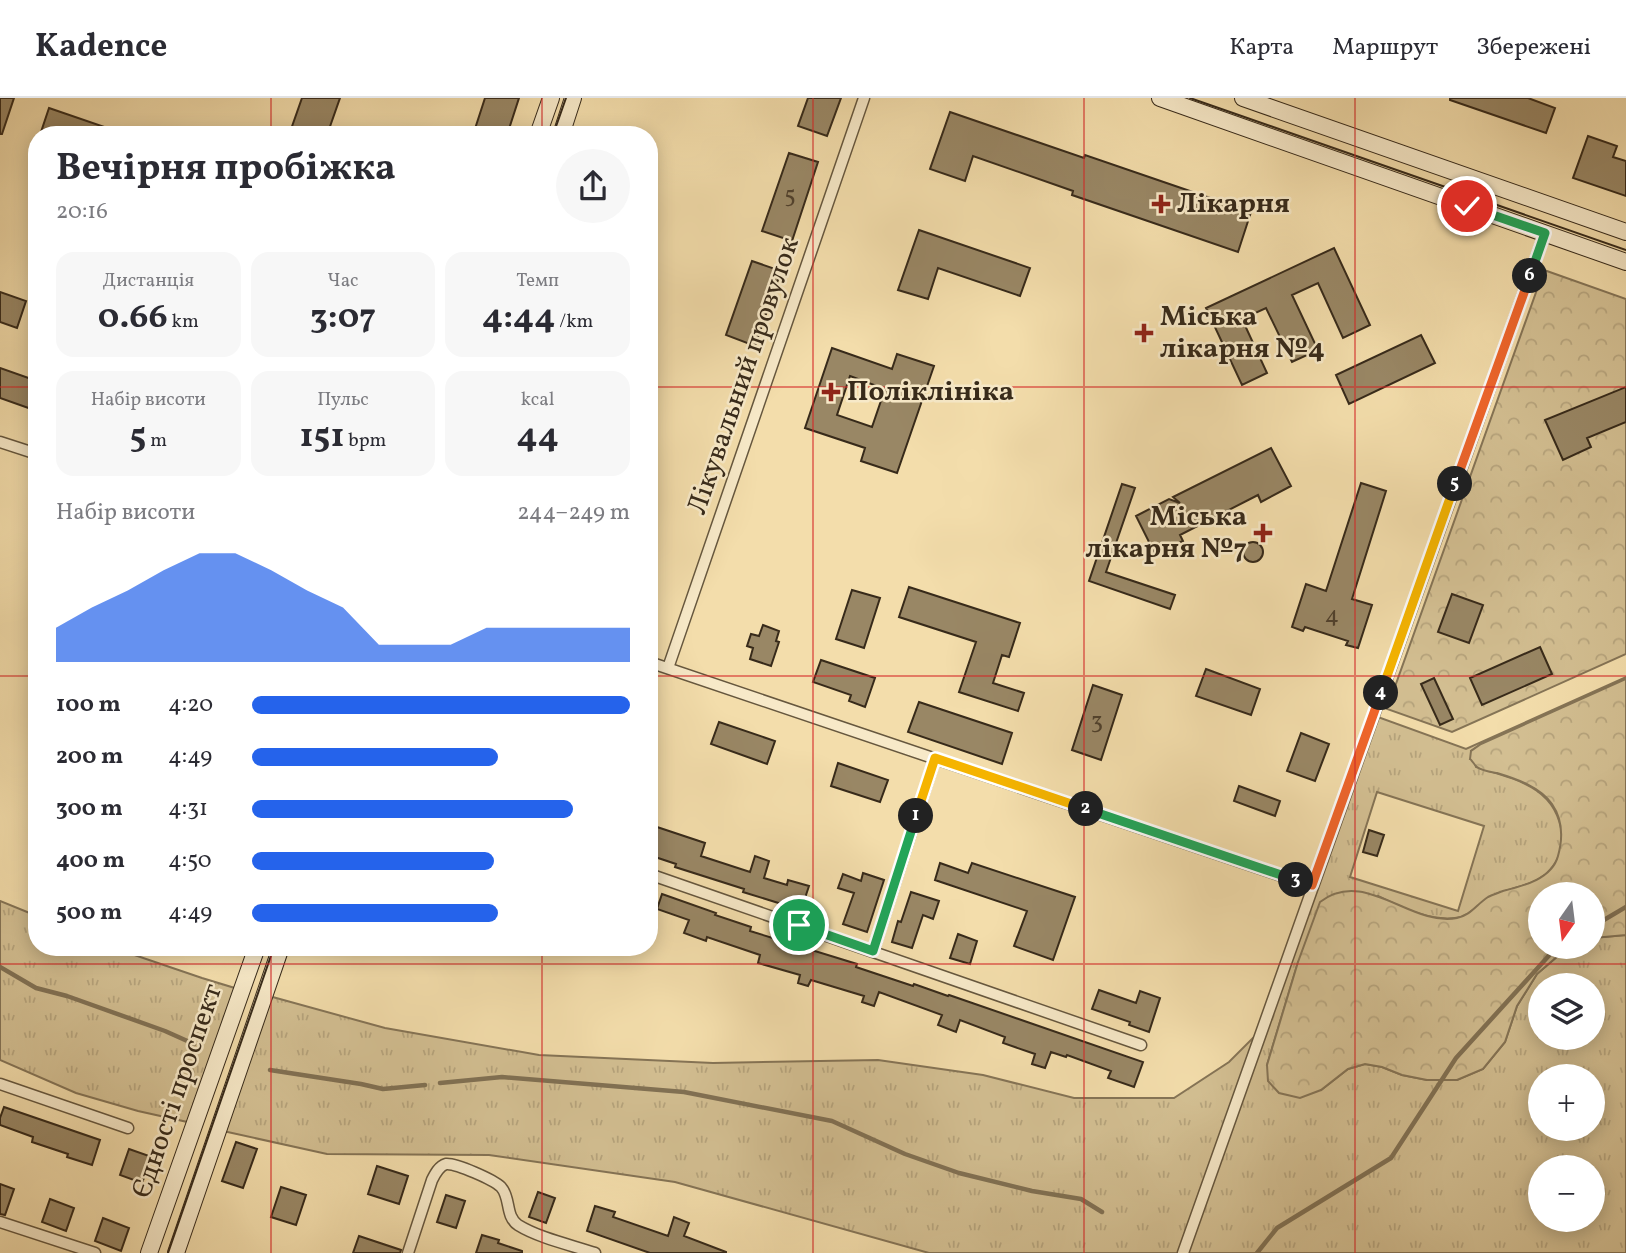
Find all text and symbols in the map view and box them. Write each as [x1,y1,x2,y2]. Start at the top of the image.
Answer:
text: Kadence [35,25,167,71]
text: Карта [1229,31,1294,65]
text: Маршрут [1332,31,1438,65]
text: Збережені [1476,31,1591,65]
text: Вечірня пробіжка [56,143,396,196]
button: share [556,149,630,223]
pin [1437,176,1497,236]
house number: 5 [784,179,796,213]
place label: Лікарня [1177,185,1290,224]
icon: check [1448,187,1486,225]
marker: Лікарня [1151,194,1171,214]
text: 20:16 [56,196,108,228]
street label: Лікувальний провулок [678,232,810,520]
pin: 6 [1512,258,1548,294]
text: 6 [1524,262,1535,288]
text: Дистанція [102,268,194,294]
text: Час [327,268,359,294]
text: Темп [516,268,559,294]
text: 0.66 [98,294,168,342]
text: 3:07 [310,294,376,342]
text: 4:44 [482,294,556,342]
place label: Міська лікарня №4 [1160,298,1325,369]
text: km [168,309,199,335]
text: /km [556,309,593,335]
marker: Міська лікарня №4 [1134,323,1154,343]
place label: Поліклініка [847,373,1014,412]
marker: Поліклініка [821,382,841,402]
text: Набір висоти [91,387,206,413]
text: Пульс [317,387,369,413]
text: kcal [521,387,555,413]
text: 5 [130,413,146,461]
text: 151 [300,413,345,461]
text: 44 [516,413,559,461]
text: m [146,428,167,454]
text: bpm [345,428,386,454]
pin: 5 [1438,466,1472,502]
text: 5 [1450,470,1459,496]
text: Набір висоти [56,497,195,529]
text: 244–249 m [517,497,630,529]
place label: Міська лікарня №7 [1086,498,1247,569]
marker: Міська лікарня №7 [1253,523,1273,543]
house number: 4 [1325,599,1339,633]
pin: 4 [1364,676,1398,710]
text: 4 [1375,679,1386,705]
text: 100 m [56,689,121,721]
text: 4:20 [168,689,213,721]
house number: 3 [1091,705,1103,739]
text: 200 m [56,741,123,773]
text: 4:49 [168,741,212,773]
pin: 2 [1068,792,1104,826]
text: 300 m [56,793,123,825]
text: 4:31 [168,793,208,825]
text: 2 [1081,795,1090,821]
pin: 1 [898,798,934,834]
text: 1 [912,802,919,828]
text: 400 m [56,845,125,877]
text: 4:50 [168,845,212,877]
pin: 3 [1278,862,1314,898]
text: 3 [1291,866,1300,892]
north arrow [1528,882,1605,959]
map controls [1528,882,1605,1232]
pin [769,895,829,955]
text: 500 m [56,897,122,929]
text: 4:49 [168,897,212,929]
icon: arrive [780,906,818,944]
button: layers [1528,973,1605,1050]
street label: Єдності проспект [123,979,233,1203]
button: + [1528,1064,1605,1141]
button: − [1528,1155,1605,1232]

